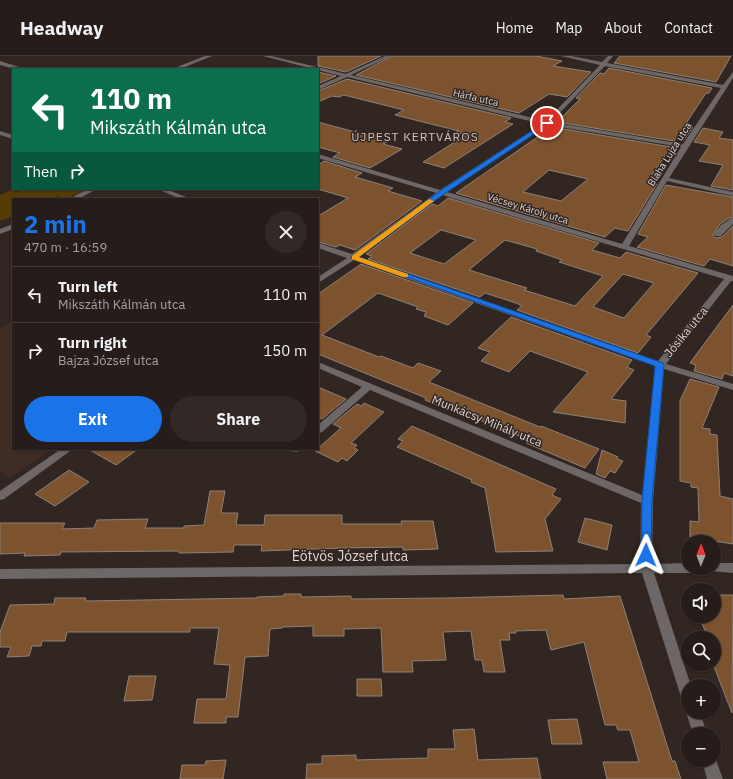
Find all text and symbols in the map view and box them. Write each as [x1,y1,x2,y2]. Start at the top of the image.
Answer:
text: Headway [20,16,103,40]
text: Home [496,19,533,37]
text: Map [555,19,582,37]
text: About [604,19,642,37]
text: Contact [664,19,713,37]
text: 110 m [90,80,172,117]
icon: left [24,84,76,136]
street label: Hárfa utca [452,86,501,109]
pin [530,106,564,140]
icon: arrive [536,112,558,134]
text: Mikszáth Kálmán utca [90,116,266,139]
street label: Blaha Lujza utca [645,119,695,189]
district label: ÚJPEST KERTVÁROS [351,129,479,144]
icon: right [66,160,88,182]
text: Then [24,162,58,181]
street label: Vécsey Károly utca [486,190,571,227]
text: 2 min [24,208,87,240]
button: close [265,211,307,253]
text: 470 m · 16:59 [24,239,107,256]
text: Turn left [58,277,118,296]
icon: left [24,284,46,306]
text: 110 m [263,285,307,304]
text: Mikszáth Kálmán utca [58,296,185,313]
street label: Jósika utca [661,303,711,360]
text: Turn right [58,333,127,352]
icon: right [24,340,46,362]
text: 150 m [263,341,307,360]
text: Bajza József utca [58,352,159,369]
street label: Munkácsy Mihály utca [430,392,545,450]
button: Exit [24,396,162,442]
button: Share [170,396,307,442]
position arrow [625,534,667,576]
north arrow [681,535,721,575]
map controls [681,535,721,767]
street label: Eötvös József utca [292,547,409,565]
button: sound [681,583,721,623]
button: search [681,631,721,671]
button: + [681,679,721,719]
button: − [681,727,721,767]

